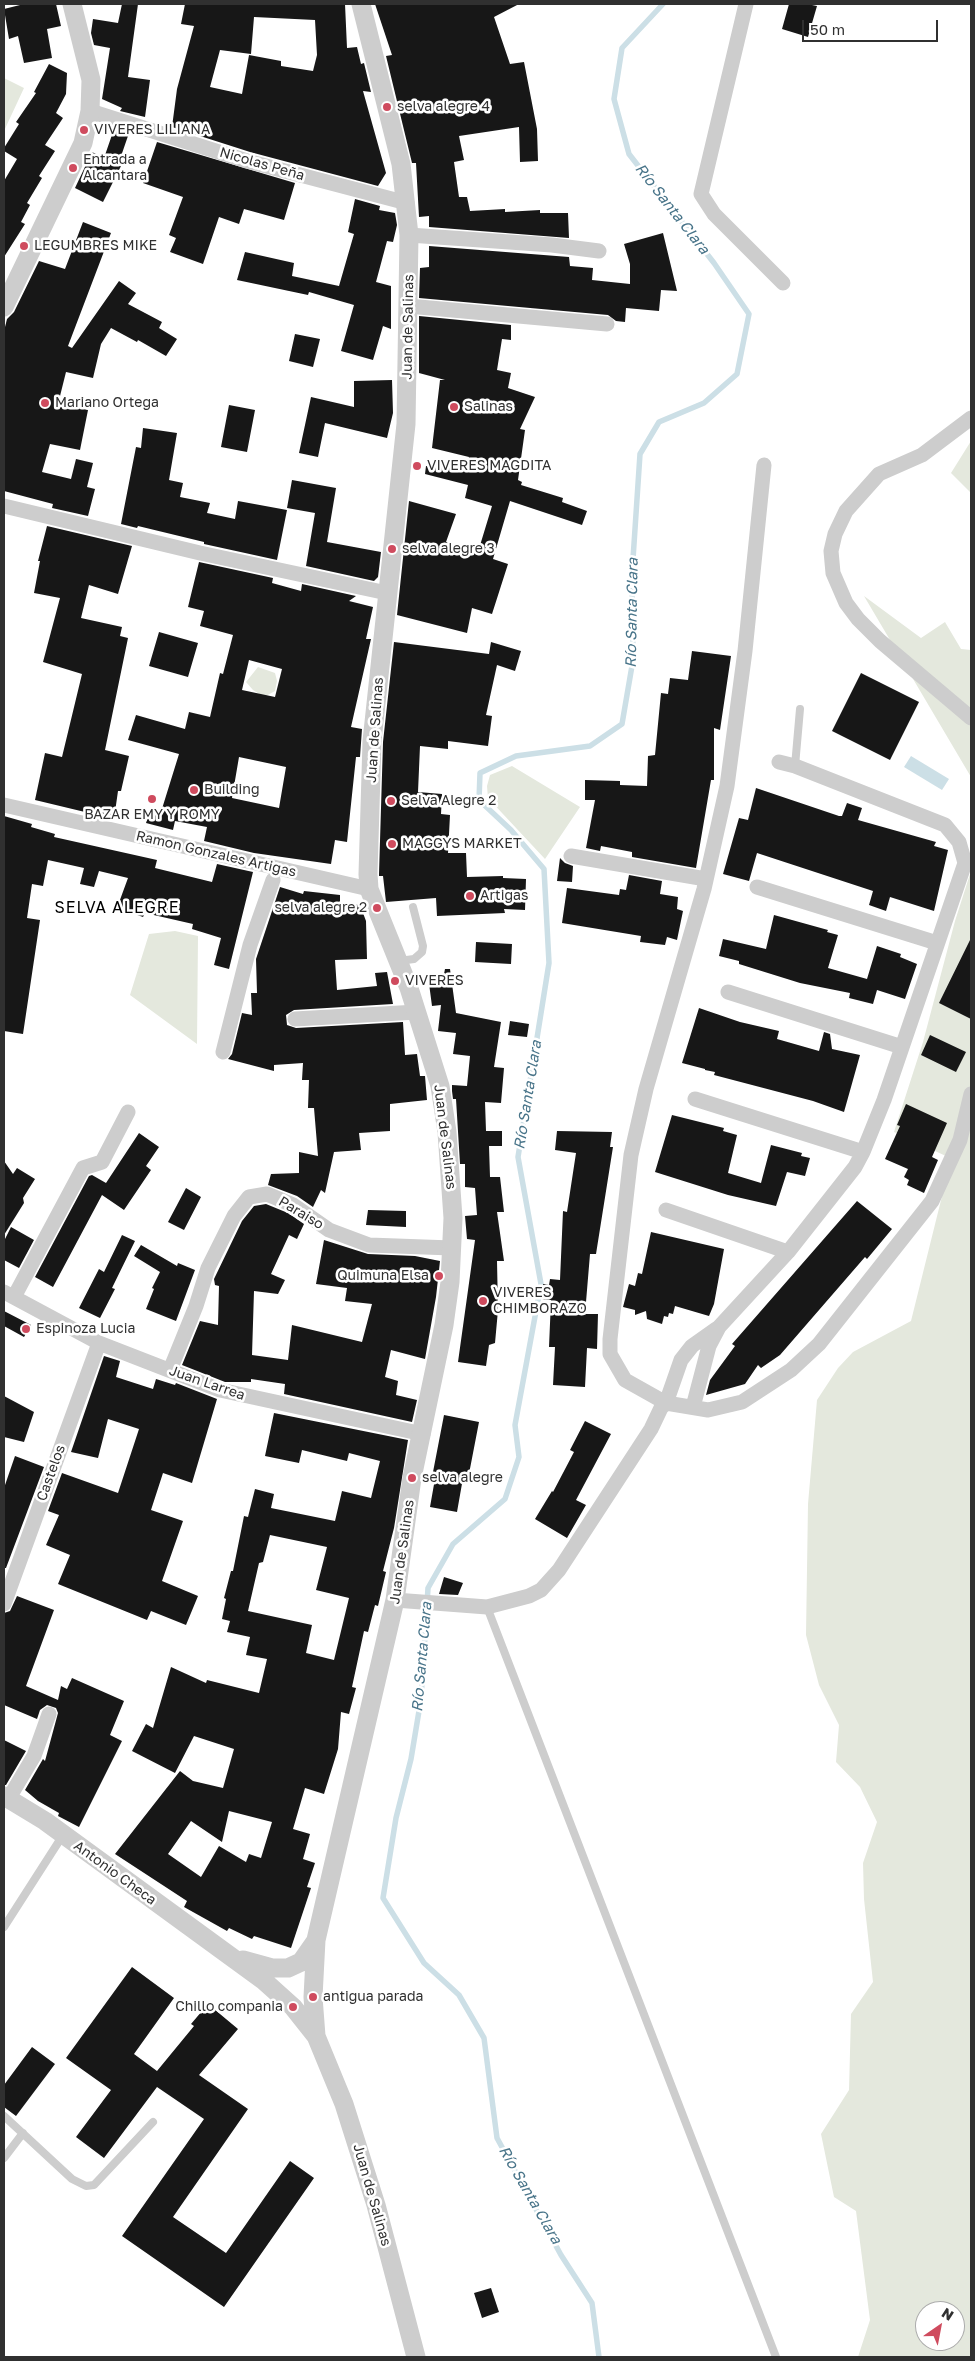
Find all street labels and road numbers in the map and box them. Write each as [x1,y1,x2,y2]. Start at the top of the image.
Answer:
street label: Nicolas Peña [218,144,306,184]
street label: Juan de Salinas [399,274,417,380]
street label: Juan de Salinas [363,677,387,783]
street label: Ramon Gonzales Artigas [134,827,298,881]
street label: Juan de Salinas [430,1084,460,1190]
street label: Paraiso [275,1193,327,1233]
street label: Juan Larrea [167,1362,247,1404]
street label: Castelos [33,1443,69,1503]
street label: Juan de Salinas [386,1499,418,1605]
street label: Antonio Checa [70,1837,160,1909]
street label: Juan de Salinas [349,2142,395,2248]

